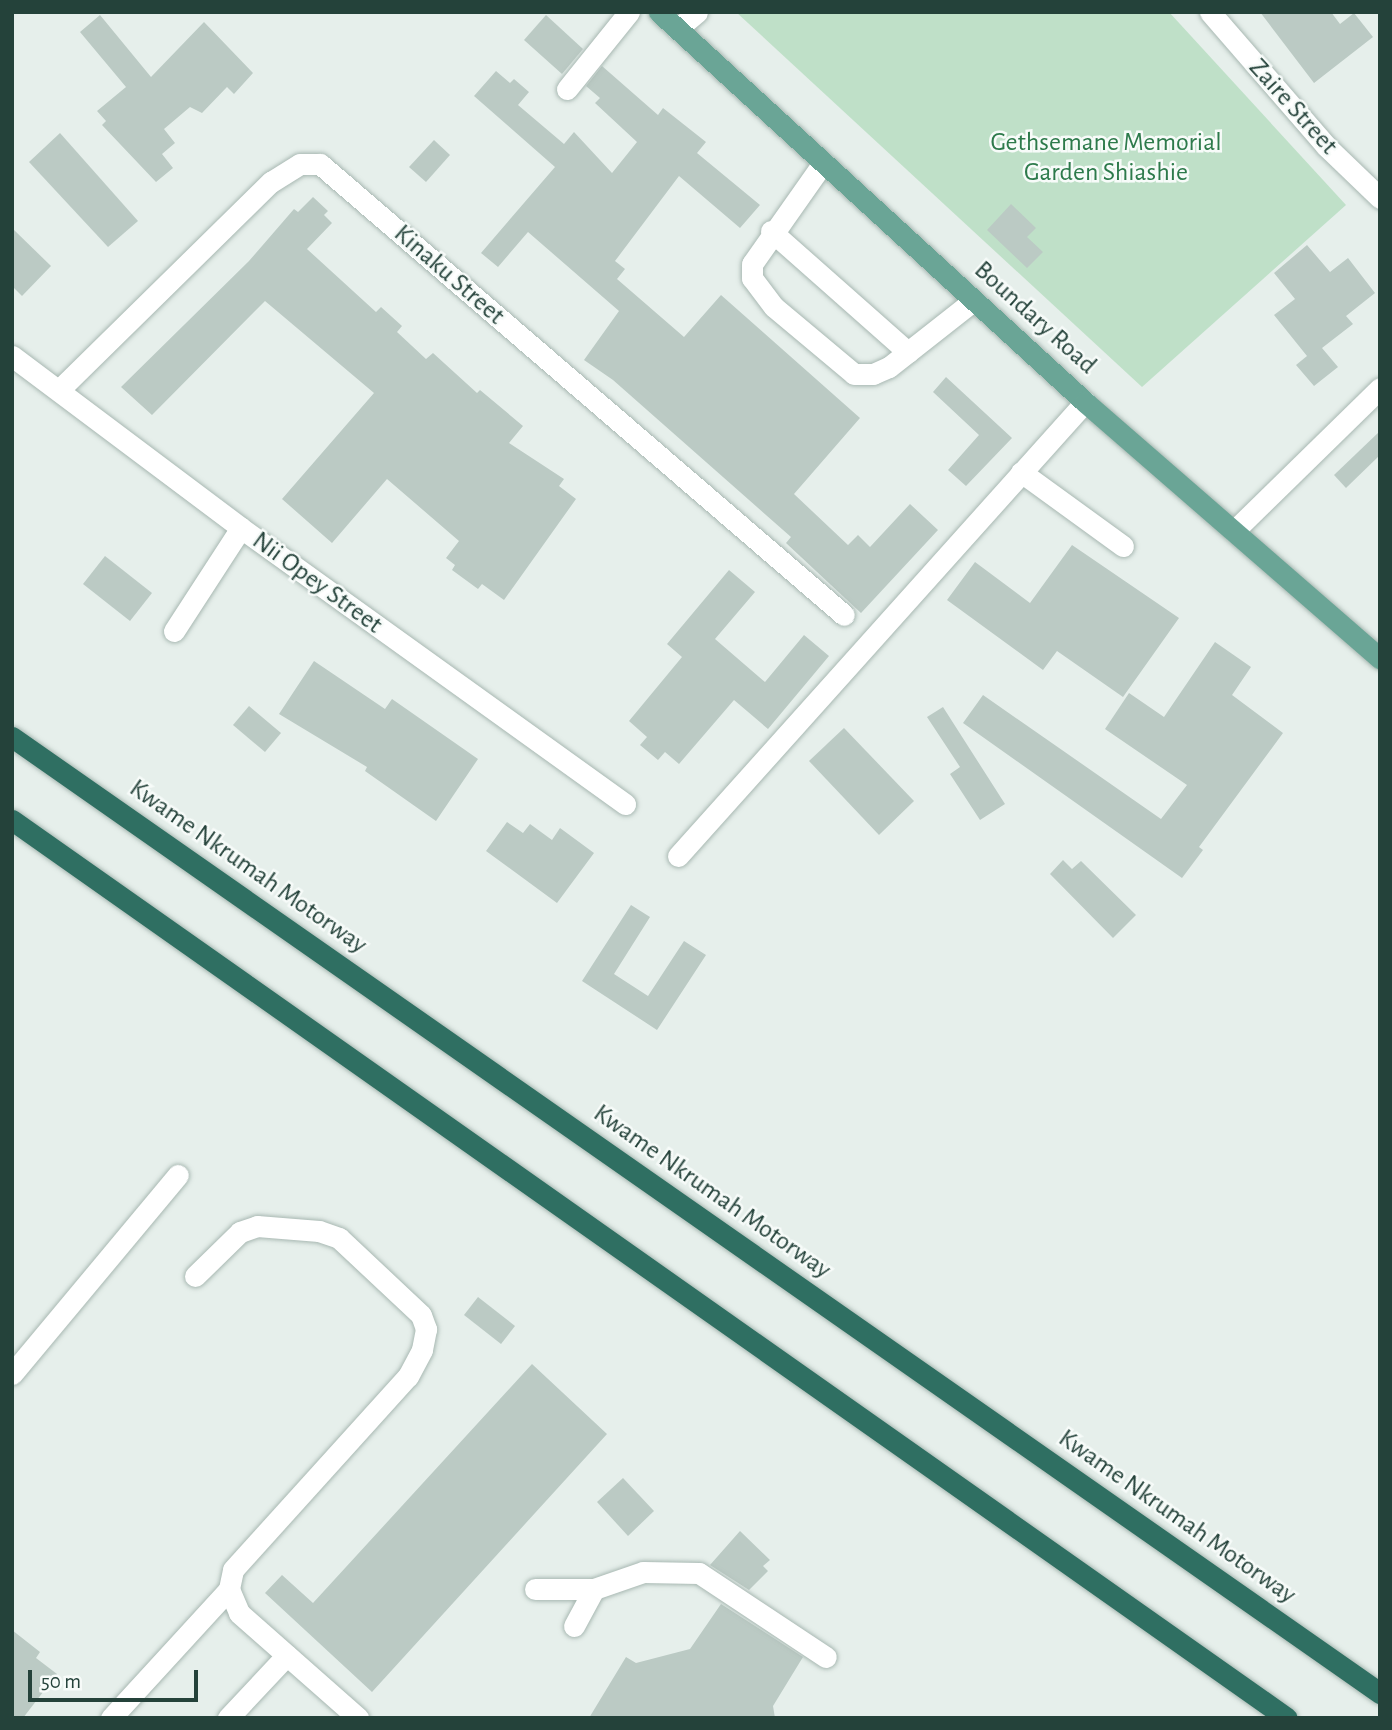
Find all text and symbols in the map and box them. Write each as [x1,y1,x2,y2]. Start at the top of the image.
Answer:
street label: Zaire Street [1242,53,1344,161]
park label: Gethsemane Memorial Garden Shiashie [990,127,1222,188]
street label: Kinaku Street [387,218,511,332]
street label: Boundary Road [967,255,1103,381]
street label: Nii Opey Street [246,525,388,641]
street label: Kwame Nkrumah Motorway [123,773,373,961]
street label: Kwame Nkrumah Motorway [587,1098,837,1286]
street label: Kwame Nkrumah Motorway [1052,1423,1302,1611]
scale bar [32,1656,201,1700]
text: 50 m [41,1671,81,1692]

